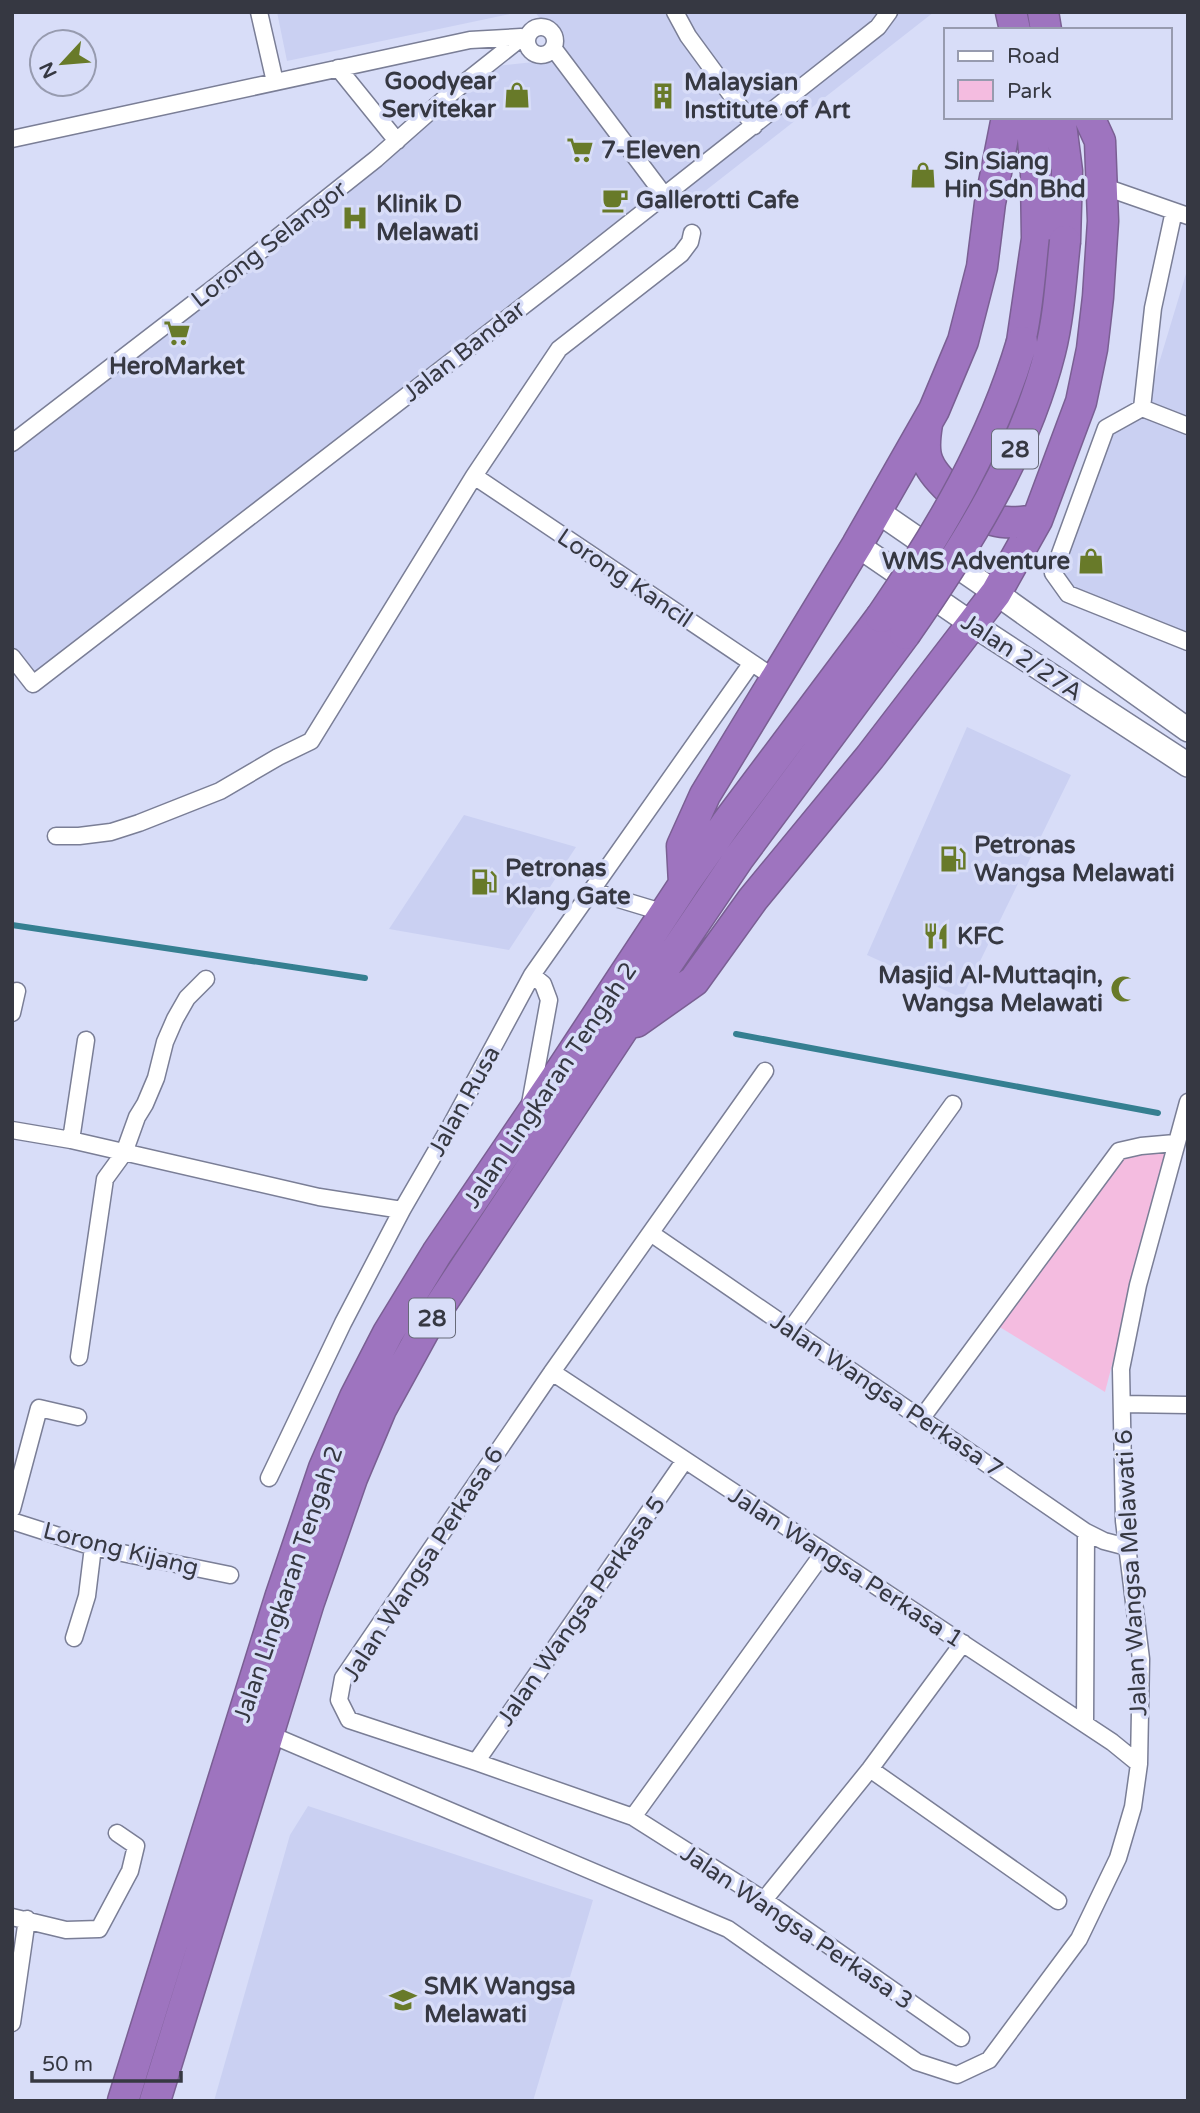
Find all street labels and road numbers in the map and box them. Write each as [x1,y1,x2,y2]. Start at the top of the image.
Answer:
street label: Lorong Selangor [186,174,353,314]
street label: Jalan Bandar [397,294,532,408]
road number: 28 [992,430,1038,468]
street label: Lorong Kancil [552,523,698,634]
street label: Jalan 2/27A [956,607,1088,707]
street label: Jalan Lingkaran Tengah 2 [457,957,644,1214]
street label: Jalan Rusa [422,1041,507,1162]
road number: 28 [409,1298,455,1338]
street label: Jalan Wangsa Perkasa 7 [765,1307,1008,1484]
street label: Jalan Wangsa Melawati 6 [1110,1429,1153,1717]
street label: Jalan Wangsa Perkasa 6 [337,1441,510,1687]
street label: Jalan Lingkaran Tengah 2 [228,1442,349,1726]
street label: Jalan Wangsa Perkasa 1 [723,1481,969,1654]
street label: Jalan Wangsa Perkasa 5 [491,1491,672,1732]
street label: Lorong Kijang [40,1516,202,1583]
street label: Jalan Wangsa Perkasa 3 [675,1839,918,2016]

